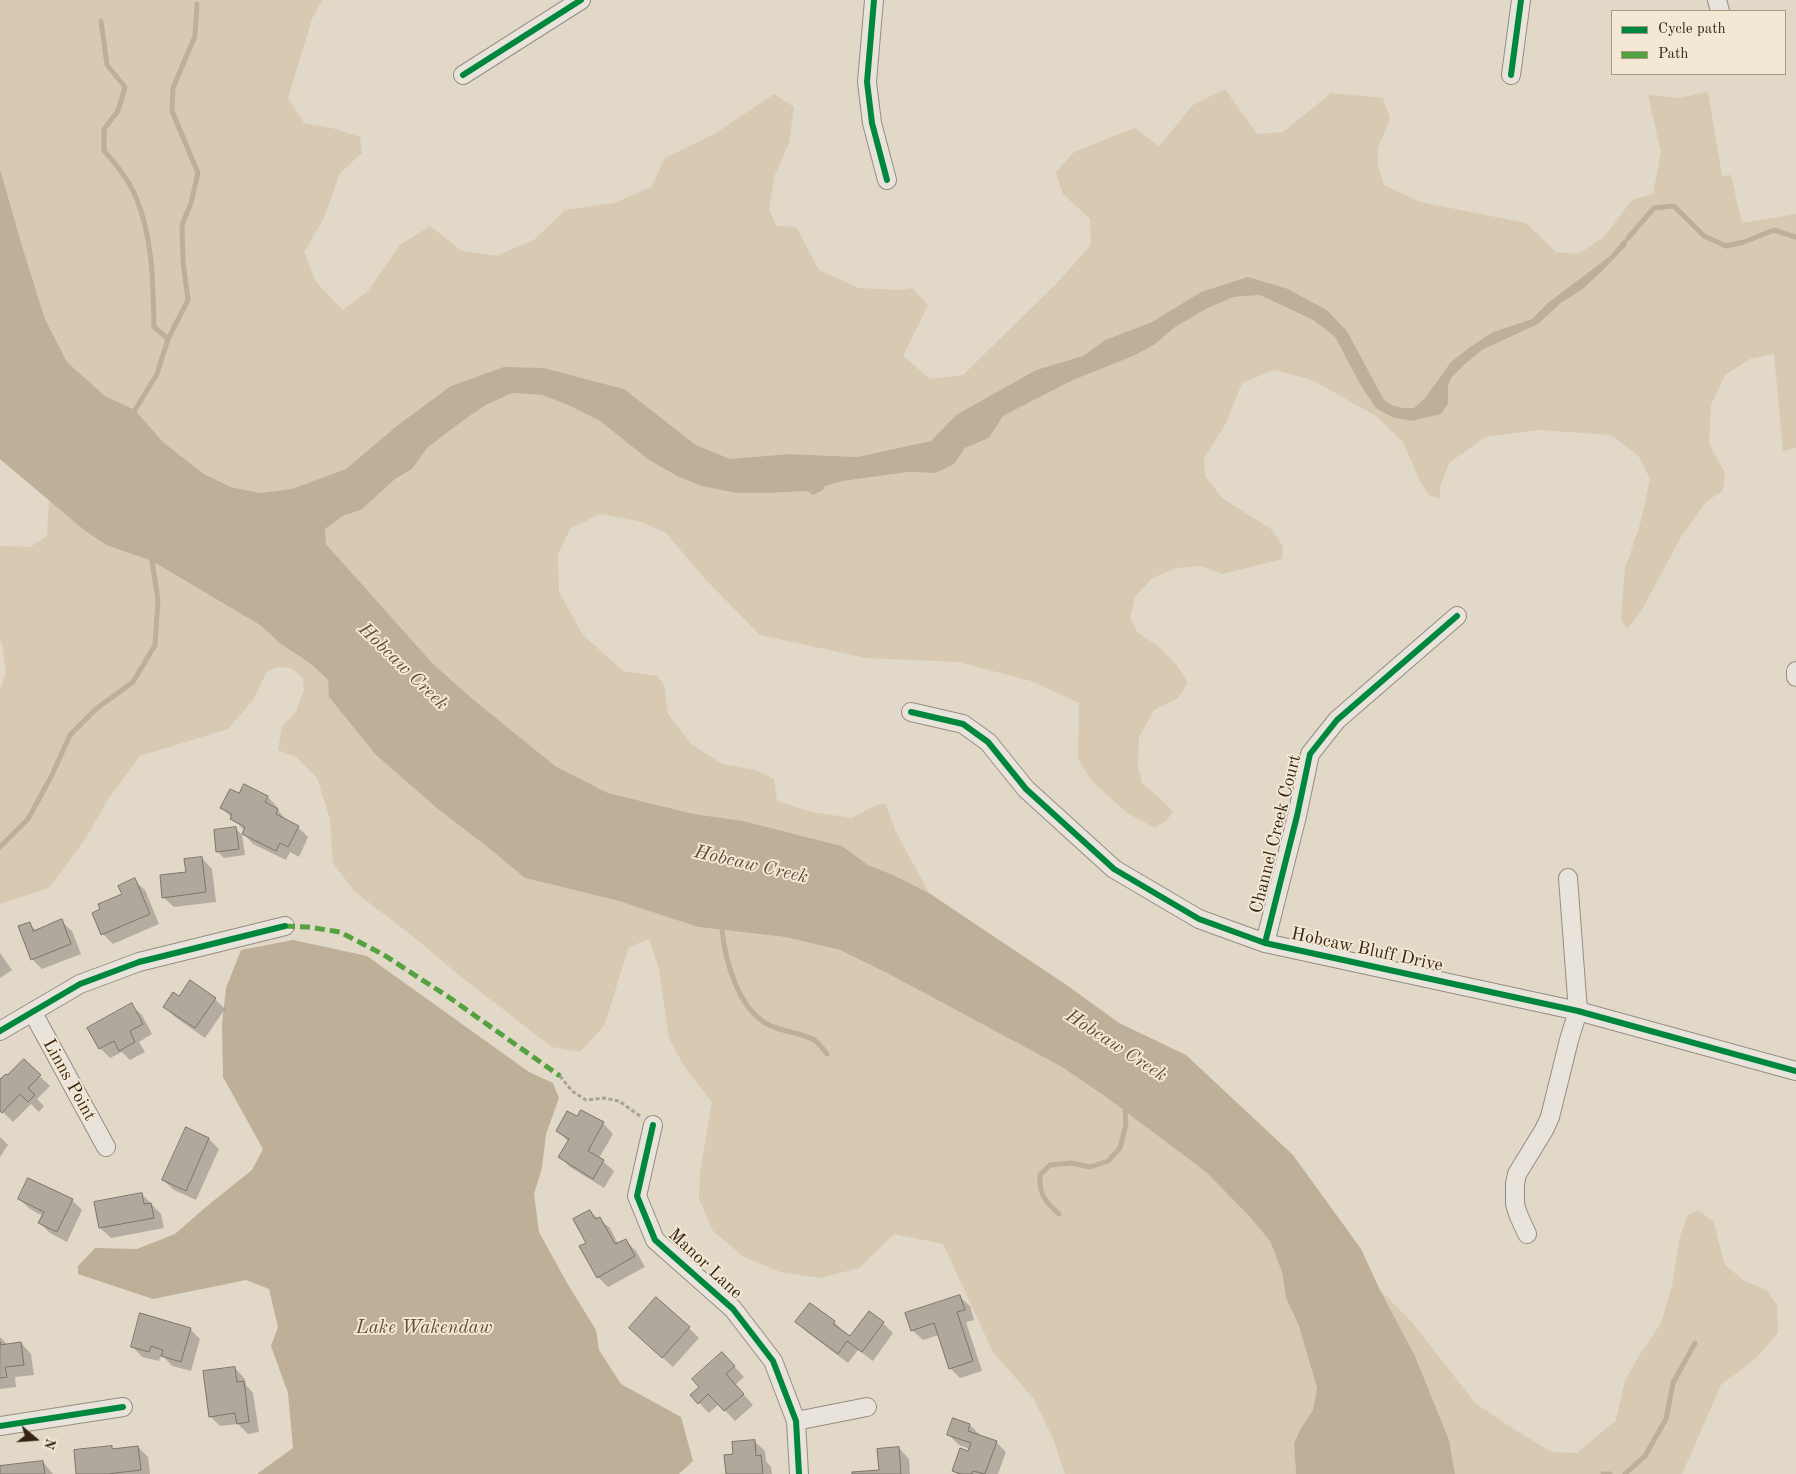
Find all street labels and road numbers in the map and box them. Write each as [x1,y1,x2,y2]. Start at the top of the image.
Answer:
street label: Channel Creek Court [1246,752,1306,916]
street label: Hobcaw Bluff Drive [1289,923,1445,977]
street label: Linns Point [38,1035,100,1125]
street label: Manor Lane [663,1224,747,1304]

